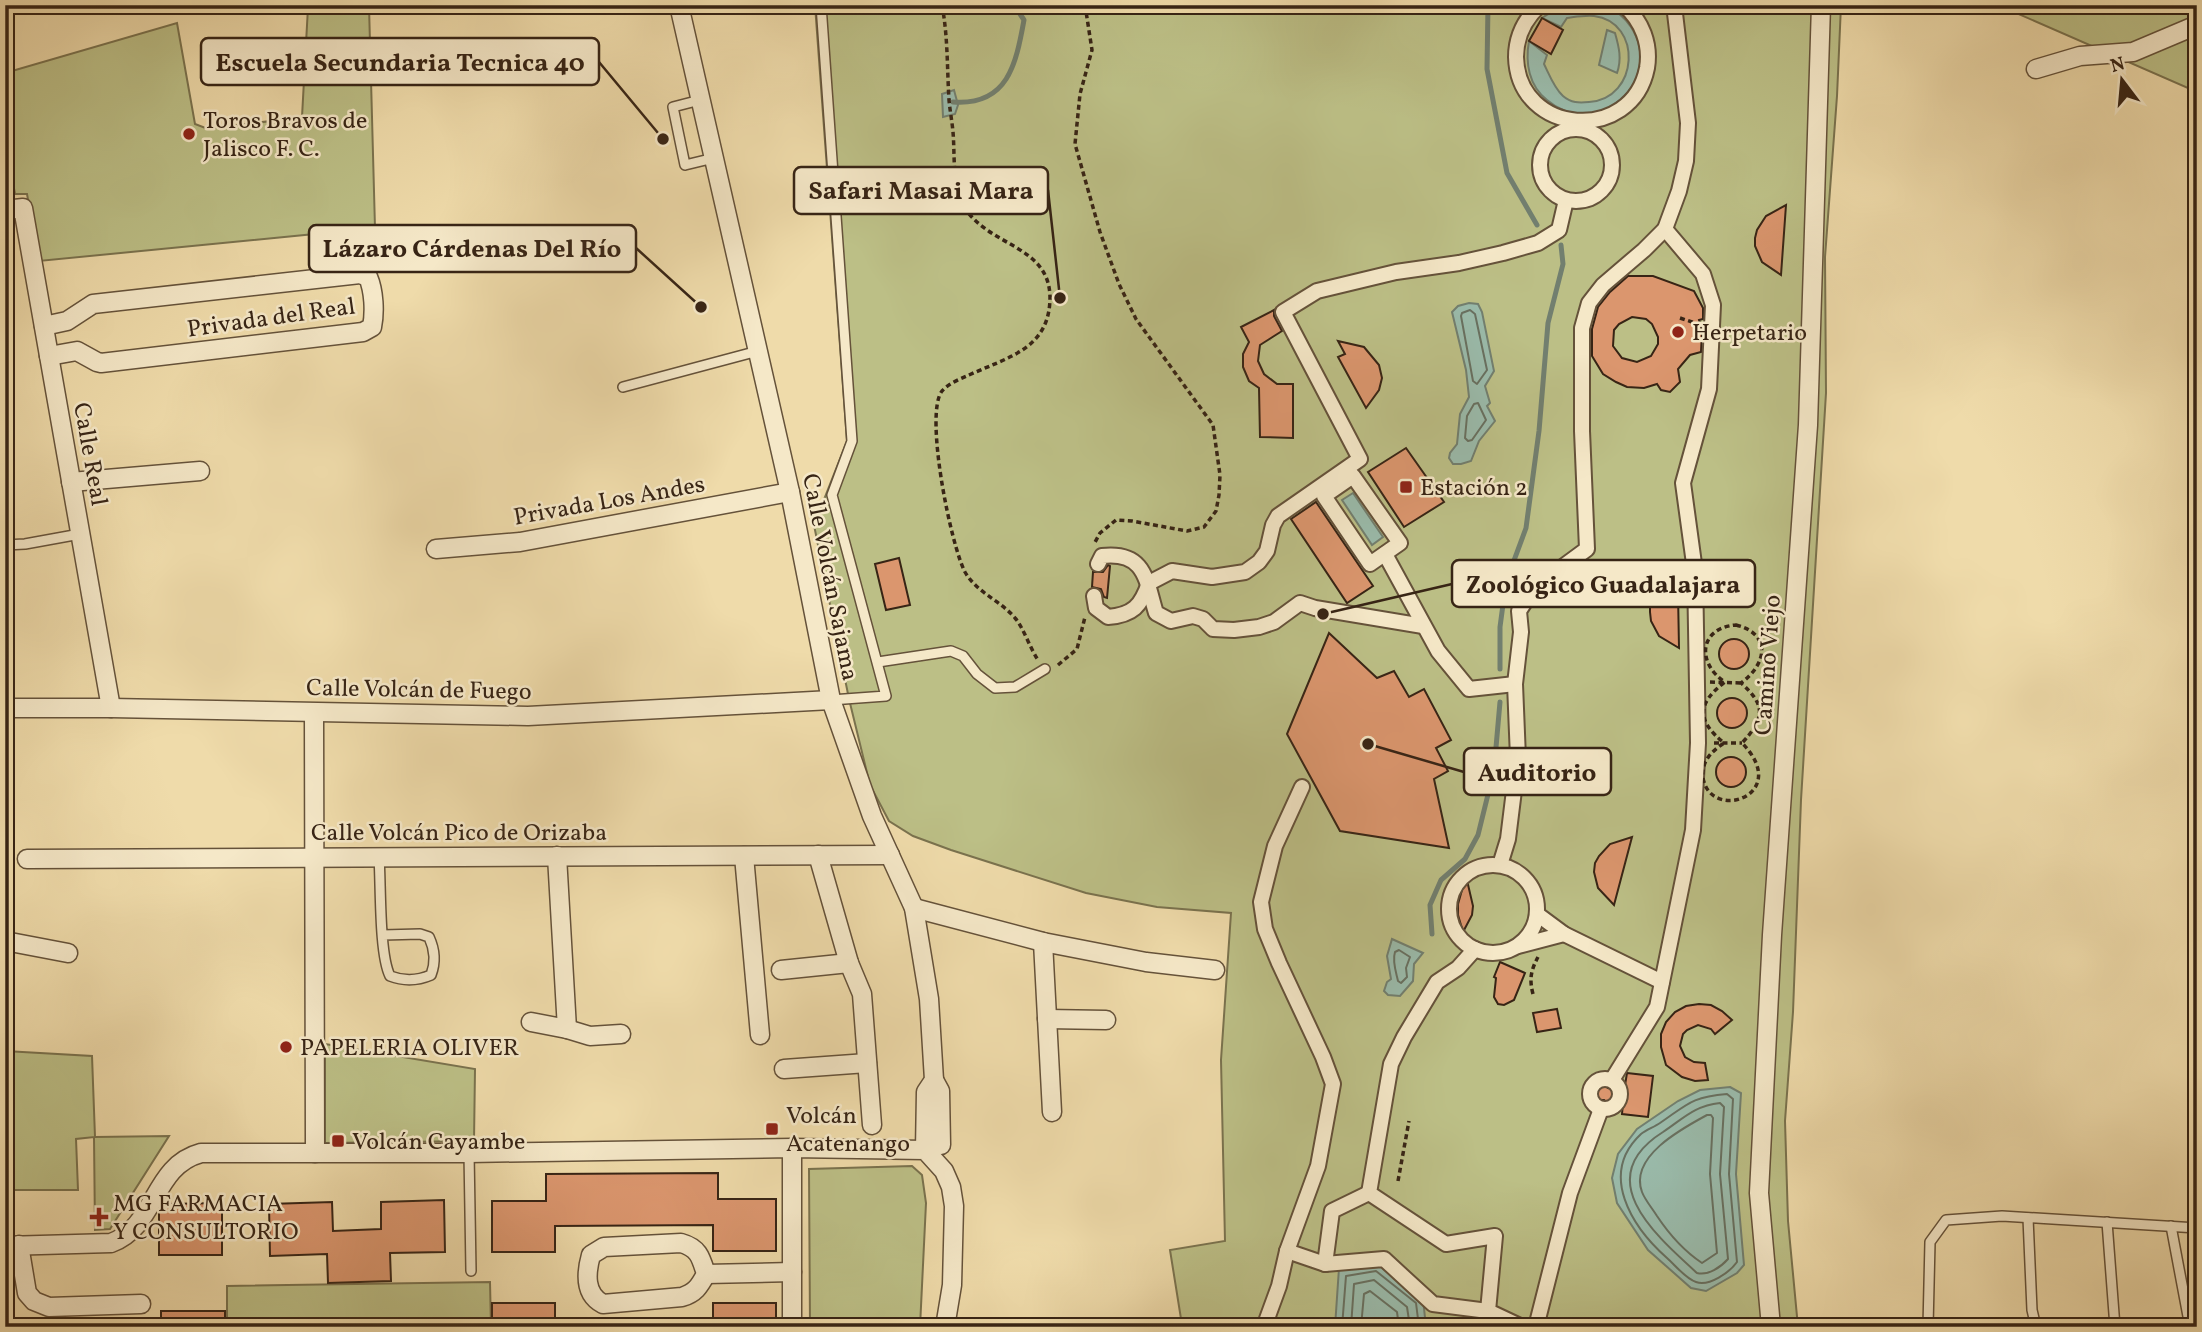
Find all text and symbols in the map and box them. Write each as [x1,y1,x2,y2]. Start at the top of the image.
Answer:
callout: Escuela Secundaria Tecnica 40 [201,38,599,85]
text: Escuela Secundaria Tecnica 40 [215,46,585,82]
north arrow [2086,46,2156,116]
text: N [2108,51,2128,80]
place label: Toros Bravos de Jalisco F. C. [203,105,367,167]
marker: Toros Bravos de Jalisco F. C. [181,126,197,142]
callout: Safari Masai Mara [794,167,1048,214]
text: Safari Masai Mara [808,174,1034,210]
callout: Lázaro Cárdenas Del Río [309,225,636,272]
text: Lázaro Cárdenas Del Río [323,232,621,268]
street label: Privada del Real [185,290,358,348]
place label: Herpetario [1692,317,1807,351]
marker: Herpetario [1670,324,1686,340]
street label: Calle Real [63,400,115,509]
street label: Privada Los Andes [511,468,708,536]
street label: Calle Volcán Sajama [792,471,866,684]
place label: Estación 2 [1420,472,1528,506]
marker: Estación 2 [1398,479,1414,495]
callout: Zoológico Guadalajara [1452,560,1755,607]
text: Zoológico Guadalajara [1466,568,1740,604]
street label: Camino Viejo [1747,594,1791,737]
street label: Calle Volcán de Fuego [306,672,532,710]
callout: Auditorio [1464,748,1611,795]
text: Auditorio [1478,756,1596,792]
street label: Calle Volcán Pico de Orizaba [311,817,607,851]
place label: PAPELERIA OLIVER [300,1032,519,1066]
marker: PAPELERIA OLIVER [278,1039,294,1055]
place label: Volcán Acatenango [786,1100,910,1162]
marker: Volcán Acatenango [764,1121,780,1137]
place label: Volcán Cayambe [352,1126,525,1160]
marker: Volcán Cayambe [330,1133,346,1149]
place label: MG FARMACIA Y CONSULTORIO [113,1188,299,1250]
marker: MG FARMACIA Y CONSULTORIO [91,1209,107,1225]

